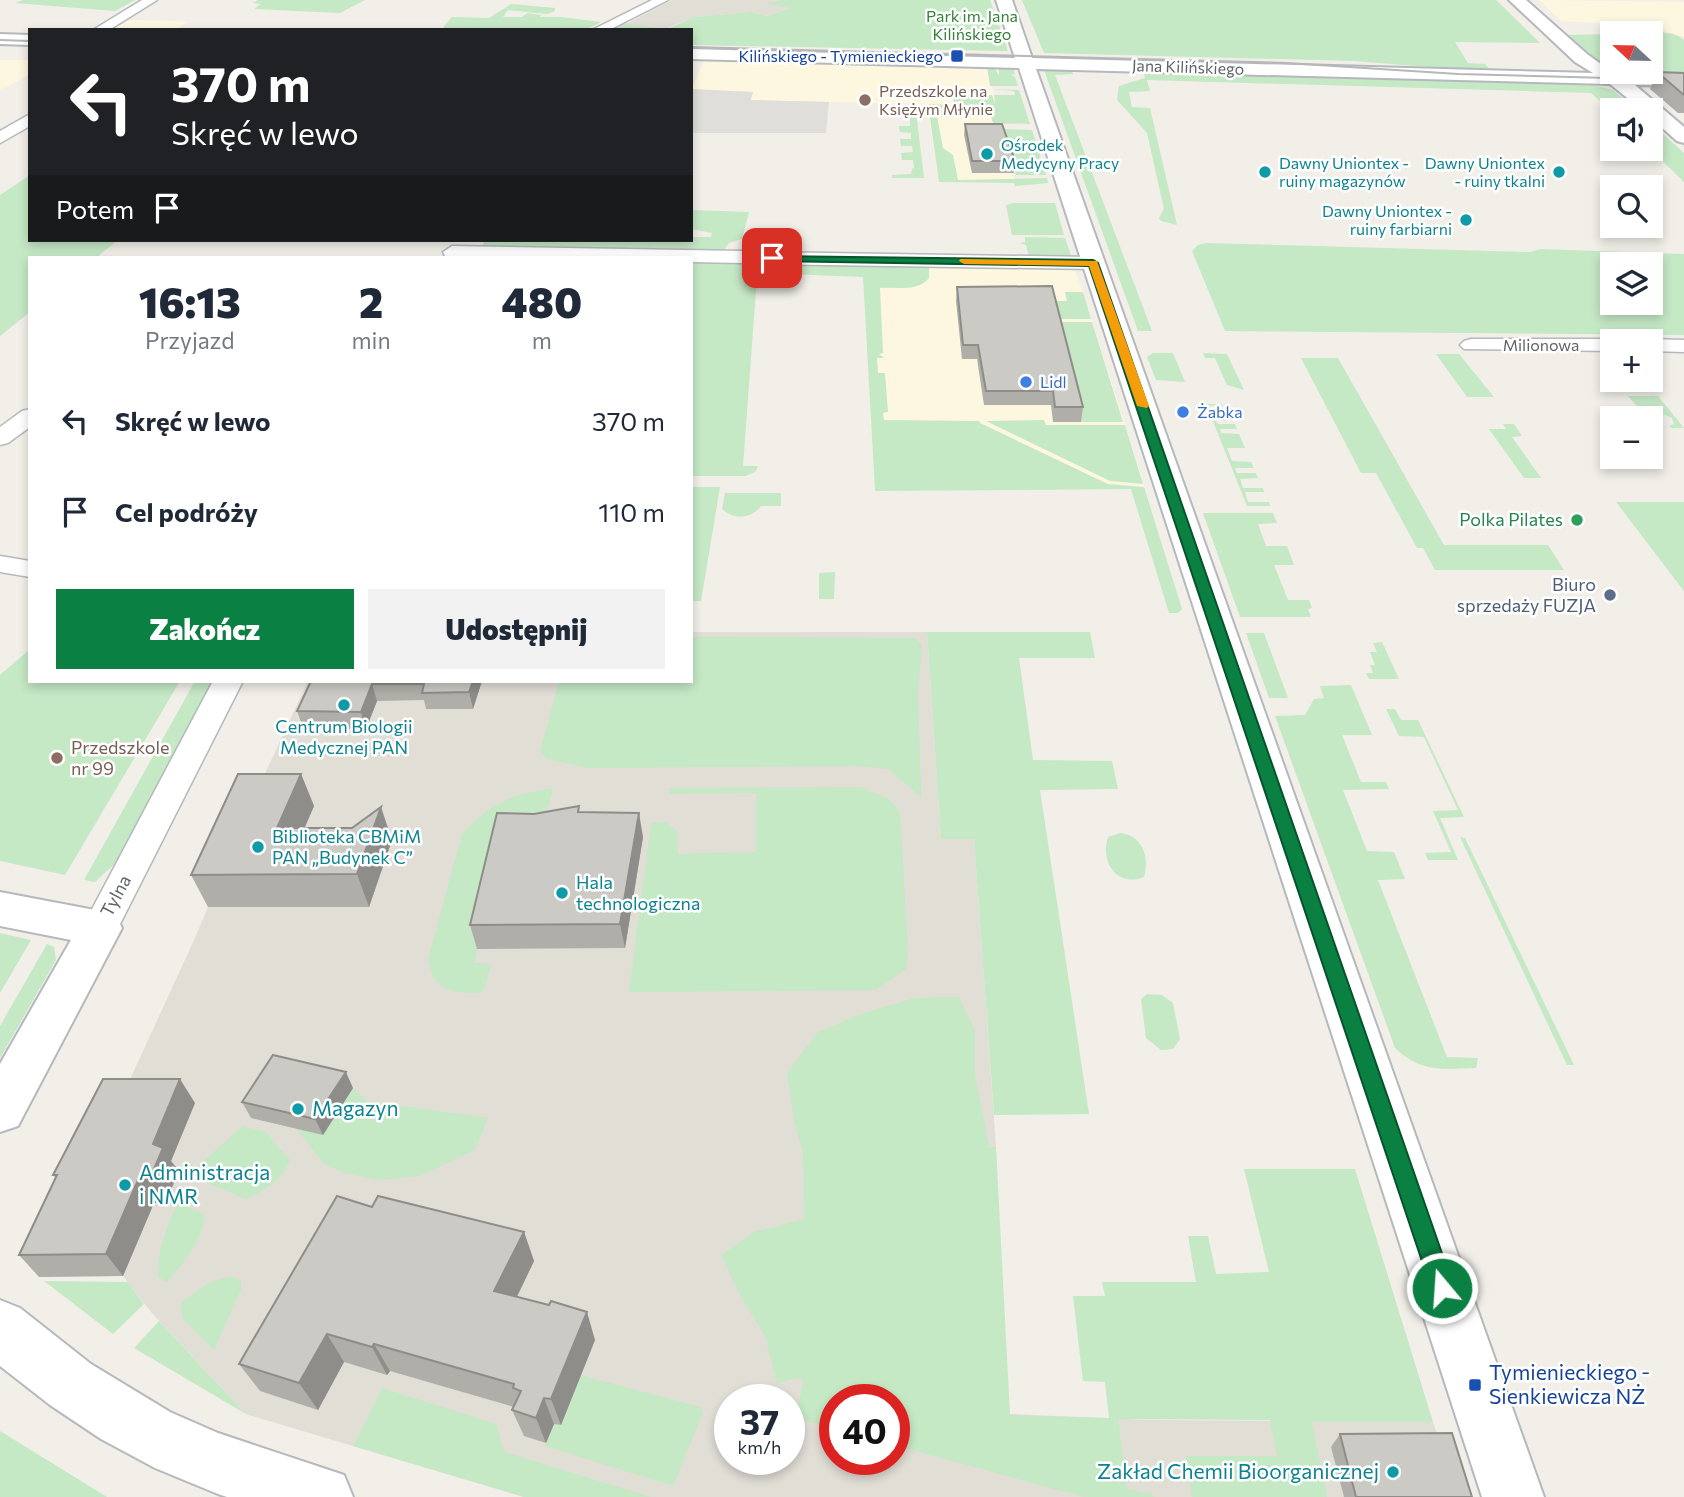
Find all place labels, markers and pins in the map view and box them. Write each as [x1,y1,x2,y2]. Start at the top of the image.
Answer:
place label: Kilińskiego - Tymienieckiego [738,46,943,65]
marker: Kilińskiego - Tymienieckiego [949,48,965,64]
place label: Przedszkole na Księżym Młynie [879,81,993,118]
marker: Przedszkole na Księżym Młynie [857,92,873,108]
place label: Ośrodek Medycyny Pracy [1001,135,1119,172]
marker: Ośrodek Medycyny Pracy [979,146,995,162]
place label: Dawny Uniontex - ruiny magazynów [1279,153,1409,190]
place label: Dawny Uniontex - ruiny tkalni [1425,153,1545,190]
marker: Dawny Uniontex - ruiny magazynów [1257,164,1273,180]
marker: Dawny Uniontex - ruiny tkalni [1551,164,1567,180]
place label: Dawny Uniontex - ruiny farbiarni [1322,201,1452,238]
marker: Dawny Uniontex - ruiny farbiarni [1458,212,1474,228]
pin [742,228,802,288]
place label: Lidl [1040,372,1067,391]
marker: Lidl [1018,374,1034,390]
place label: Żabka [1197,402,1243,421]
marker: Żabka [1175,404,1191,420]
place label: Polka Pilates [1459,508,1563,530]
marker: Polka Pilates [1569,512,1585,528]
place label: Biuro sprzedaży FUZJA [1457,573,1596,616]
marker: Biuro sprzedaży FUZJA [1602,587,1618,603]
marker: Centrum Biologii Medycznej PAN [336,697,352,713]
place label: Centrum Biologii Medycznej PAN [275,715,413,758]
place label: Przedszkole nr 99 [71,736,170,779]
marker: Przedszkole nr 99 [49,750,65,766]
place label: Biblioteka CBMiM PAN „Budynek C” [272,825,421,868]
marker: Biblioteka CBMiM PAN „Budynek C” [250,839,266,855]
place label: Hala technologiczna [576,871,700,914]
marker: Hala technologiczna [554,885,570,901]
place label: Magazyn [312,1095,398,1120]
marker: Magazyn [290,1101,306,1117]
place label: Administracja i NMR [139,1159,270,1208]
marker: Administracja i NMR [117,1177,133,1193]
place label: Tymienieckiego - Sienkiewicza NŻ [1489,1359,1650,1408]
marker: Tymienieckiego - Sienkiewicza NŻ [1467,1377,1483,1393]
place label: Zakład Chemii Bioorganicznej [1097,1458,1379,1483]
marker: Zakład Chemii Bioorganicznej [1385,1464,1401,1480]

